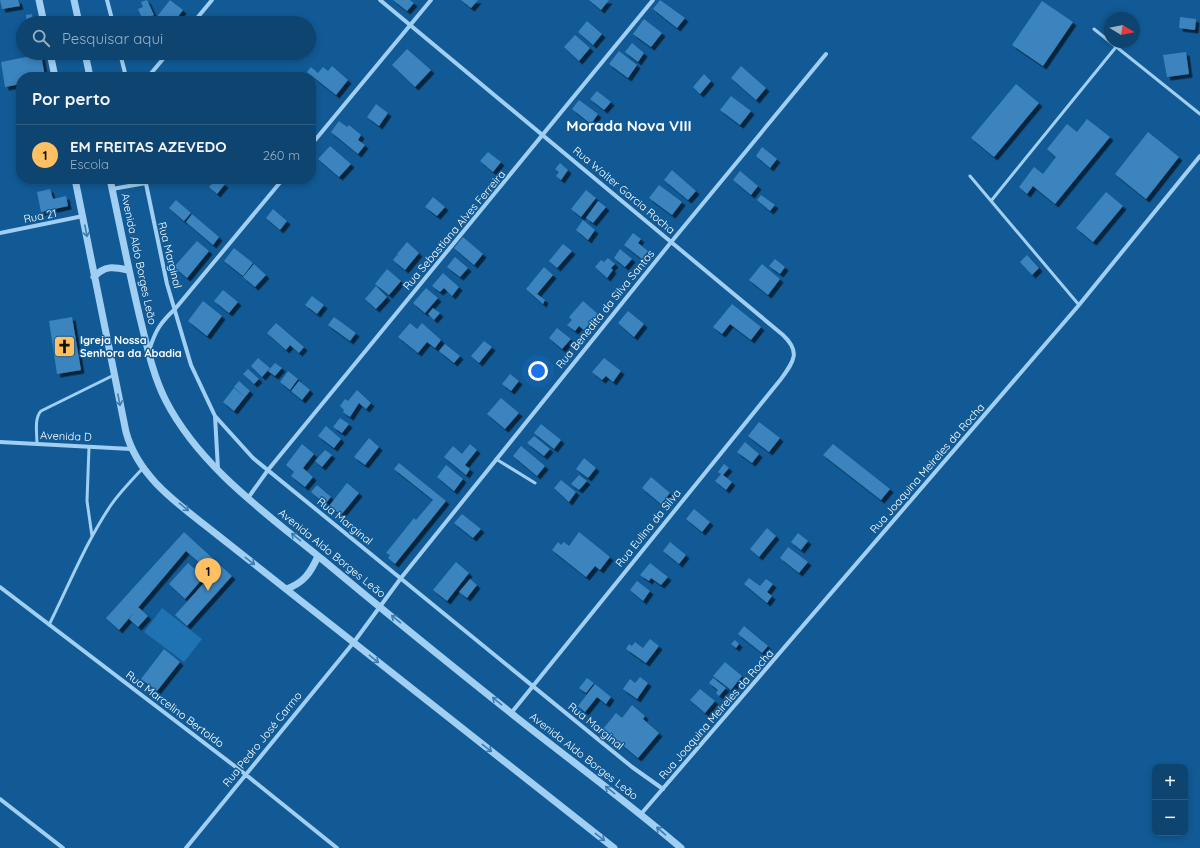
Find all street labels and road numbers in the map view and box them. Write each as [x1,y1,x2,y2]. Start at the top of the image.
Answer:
street label: Rua Walter Garcia Rocha [570,143,678,237]
street label: Rua Sebastiana Alves Ferreira [400,167,508,293]
street label: Avenida Aldo Borges Leão [118,192,160,326]
street label: Rua 21 [22,206,58,226]
street label: Rua Marginal [155,220,185,290]
street label: Rua Benedita da Silva Santos [553,247,657,371]
street label: Rua Joaquina Meireles da Rocha [867,400,987,536]
street label: Avenida D [40,428,92,444]
street label: Rua Eulina da Silva [612,486,684,570]
street label: Rua Marginal [314,494,376,548]
street label: Avenida Aldo Borges Leão [276,505,389,601]
street label: Rua Joaquina Meireles da Rocha [656,646,776,782]
street label: Rua Marcelino Bertoldo [123,667,227,751]
street label: Rua Pedro José Carmo [219,688,305,789]
street label: Rua Marginal [565,699,627,753]
street label: Avenida Aldo Borges Leão [527,709,641,803]

